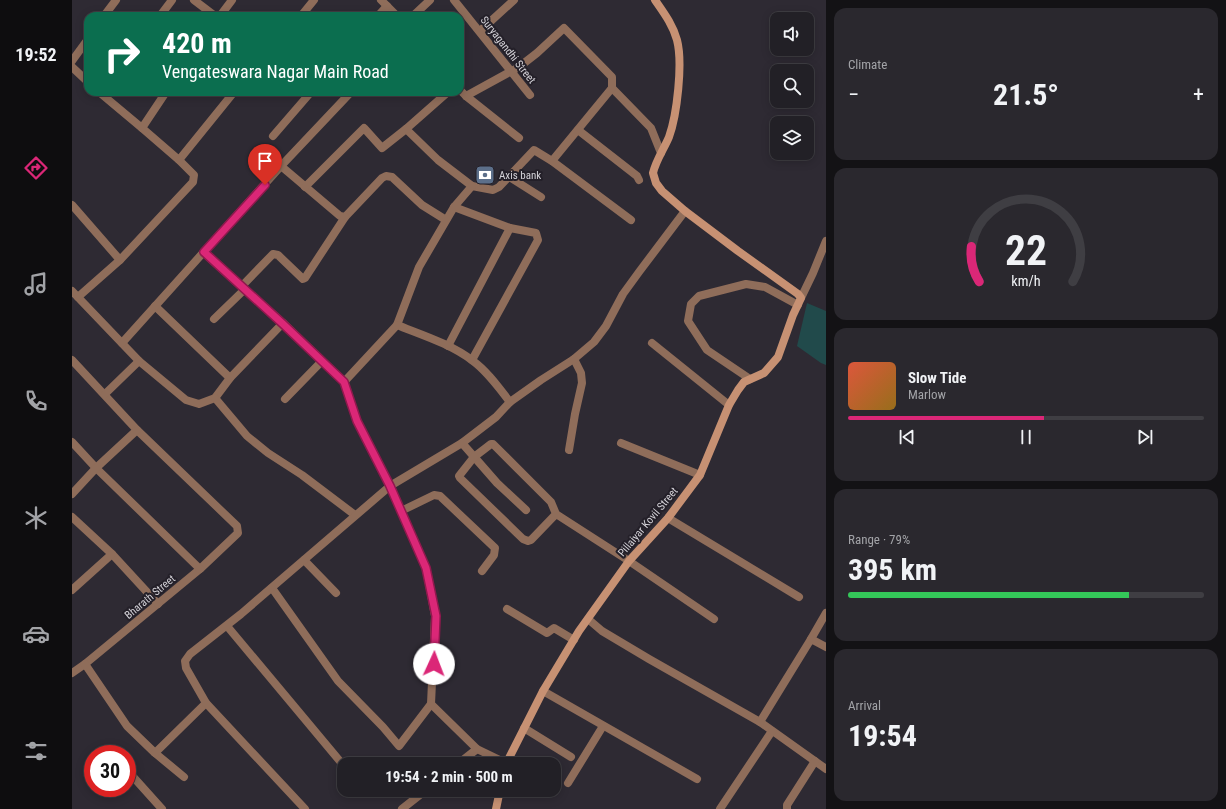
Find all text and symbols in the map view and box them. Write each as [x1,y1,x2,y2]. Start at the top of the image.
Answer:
map controls [770,12,814,160]
button: sound [770,12,814,56]
street label: Suryagandhi Street [478,14,538,86]
text: 420 m [162,27,232,60]
icon: right [96,28,148,80]
text: 19:52 [15,44,57,65]
text: Climate [848,57,887,72]
text: Vengateswara Nagar Main Road [162,61,389,82]
button: search [770,64,814,108]
text: 21.5° [993,77,1059,112]
text: − [848,82,859,107]
text: + [1193,82,1204,107]
button: layers [770,116,814,160]
pin [248,144,282,185]
icon: arrive [254,150,276,172]
icon: directions [22,154,50,182]
bank icon: Axis bank [474,164,496,186]
place label: Axis bank [499,169,541,182]
text: 22 [1005,226,1047,275]
icon: music [22,270,50,298]
text: km/h [1011,273,1041,289]
text: Slow Tide [908,369,966,387]
icon: phone [22,387,50,415]
text: Marlow [908,387,946,402]
icon: previous [896,426,918,448]
icon: pause [1015,426,1037,448]
icon: next [1134,426,1156,448]
street label: Pillaiyar Kovil Street [615,485,681,559]
icon: climate [22,504,50,532]
text: Range · 79% [848,532,910,547]
text: 395 km [848,552,937,587]
street label: Bharath Street [122,572,178,622]
icon: car [22,620,50,648]
position arrow [413,643,455,685]
text: Arrival [848,698,881,713]
text: 19:54 [848,718,917,753]
icon: filters [22,737,50,765]
speed limit sign: 30 [84,745,136,797]
text: 19:54 · 2 min · 500 m [385,768,513,786]

